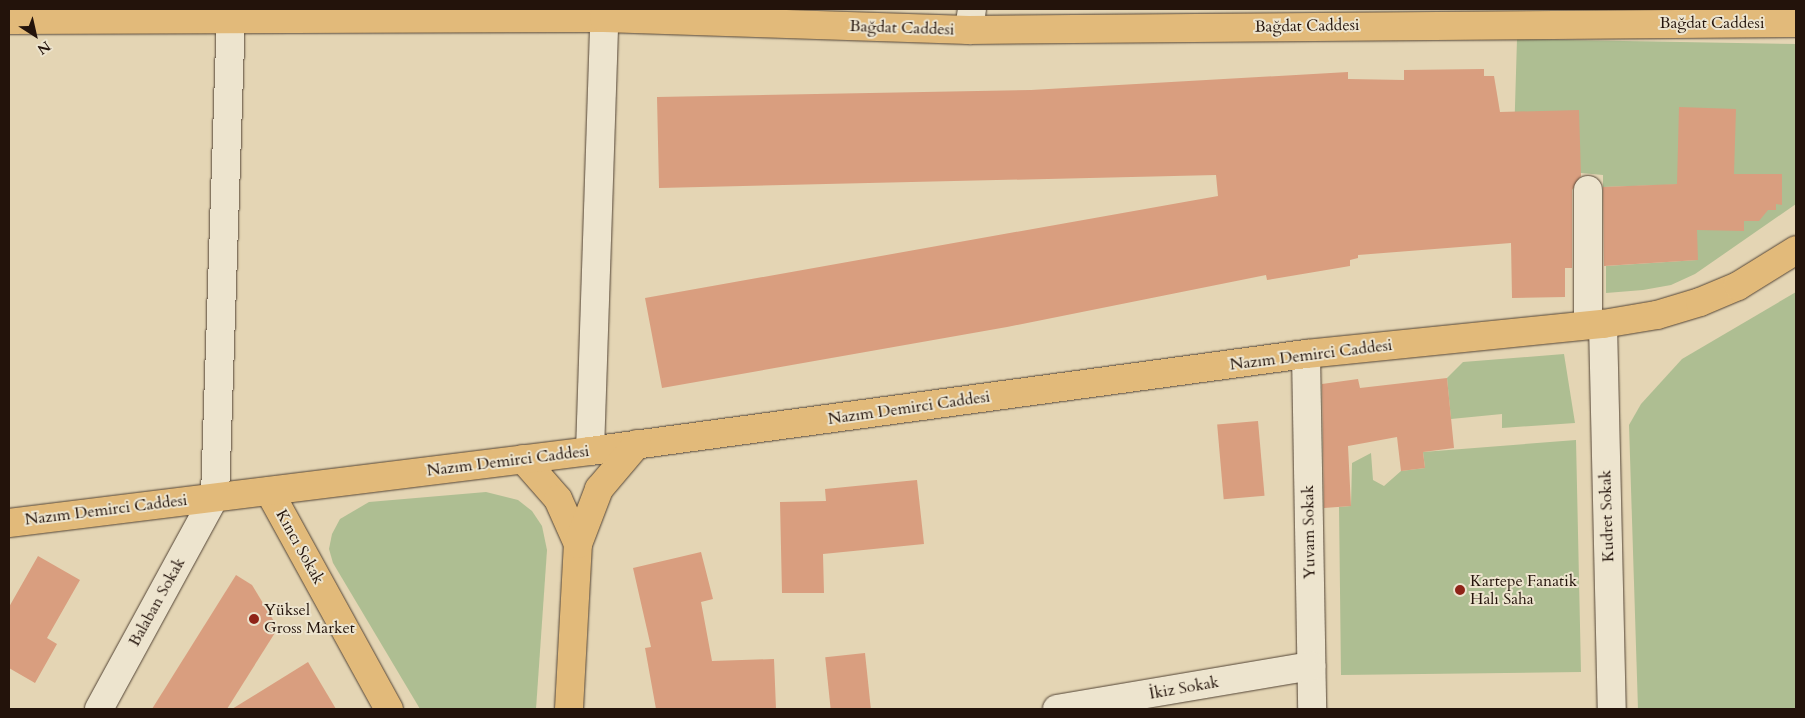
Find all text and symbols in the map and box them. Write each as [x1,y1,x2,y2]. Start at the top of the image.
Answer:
north arrow [10,10,60,60]
street label: Bağdat Caddesi [1660,13,1764,33]
street label: Bağdat Caddesi [1254,15,1360,37]
street label: Bağdat Caddesi [849,17,955,39]
text: N [33,36,54,59]
street label: Nazım Demirci Caddesi [1229,336,1393,374]
street label: Nazım Demirci Caddesi [827,387,991,429]
street label: Nazım Demirci Caddesi [426,442,590,480]
street label: Kudret Sokak [1596,470,1618,562]
street label: Yuvam Sokak [1299,485,1319,579]
street label: Nazım Demirci Caddesi [24,491,188,529]
street label: Kıncı Sokak [272,506,328,588]
street label: Balaban Sokak [125,554,189,650]
place label: Kartepe Fanatik Halı Saha [1470,571,1577,609]
marker: Kartepe Fanatik Halı Saha [1454,584,1466,596]
place label: Yüksel Gross Market [264,600,355,638]
marker: Yüksel Gross Market [248,613,260,625]
street label: İkiz Sokak [1148,672,1220,704]

